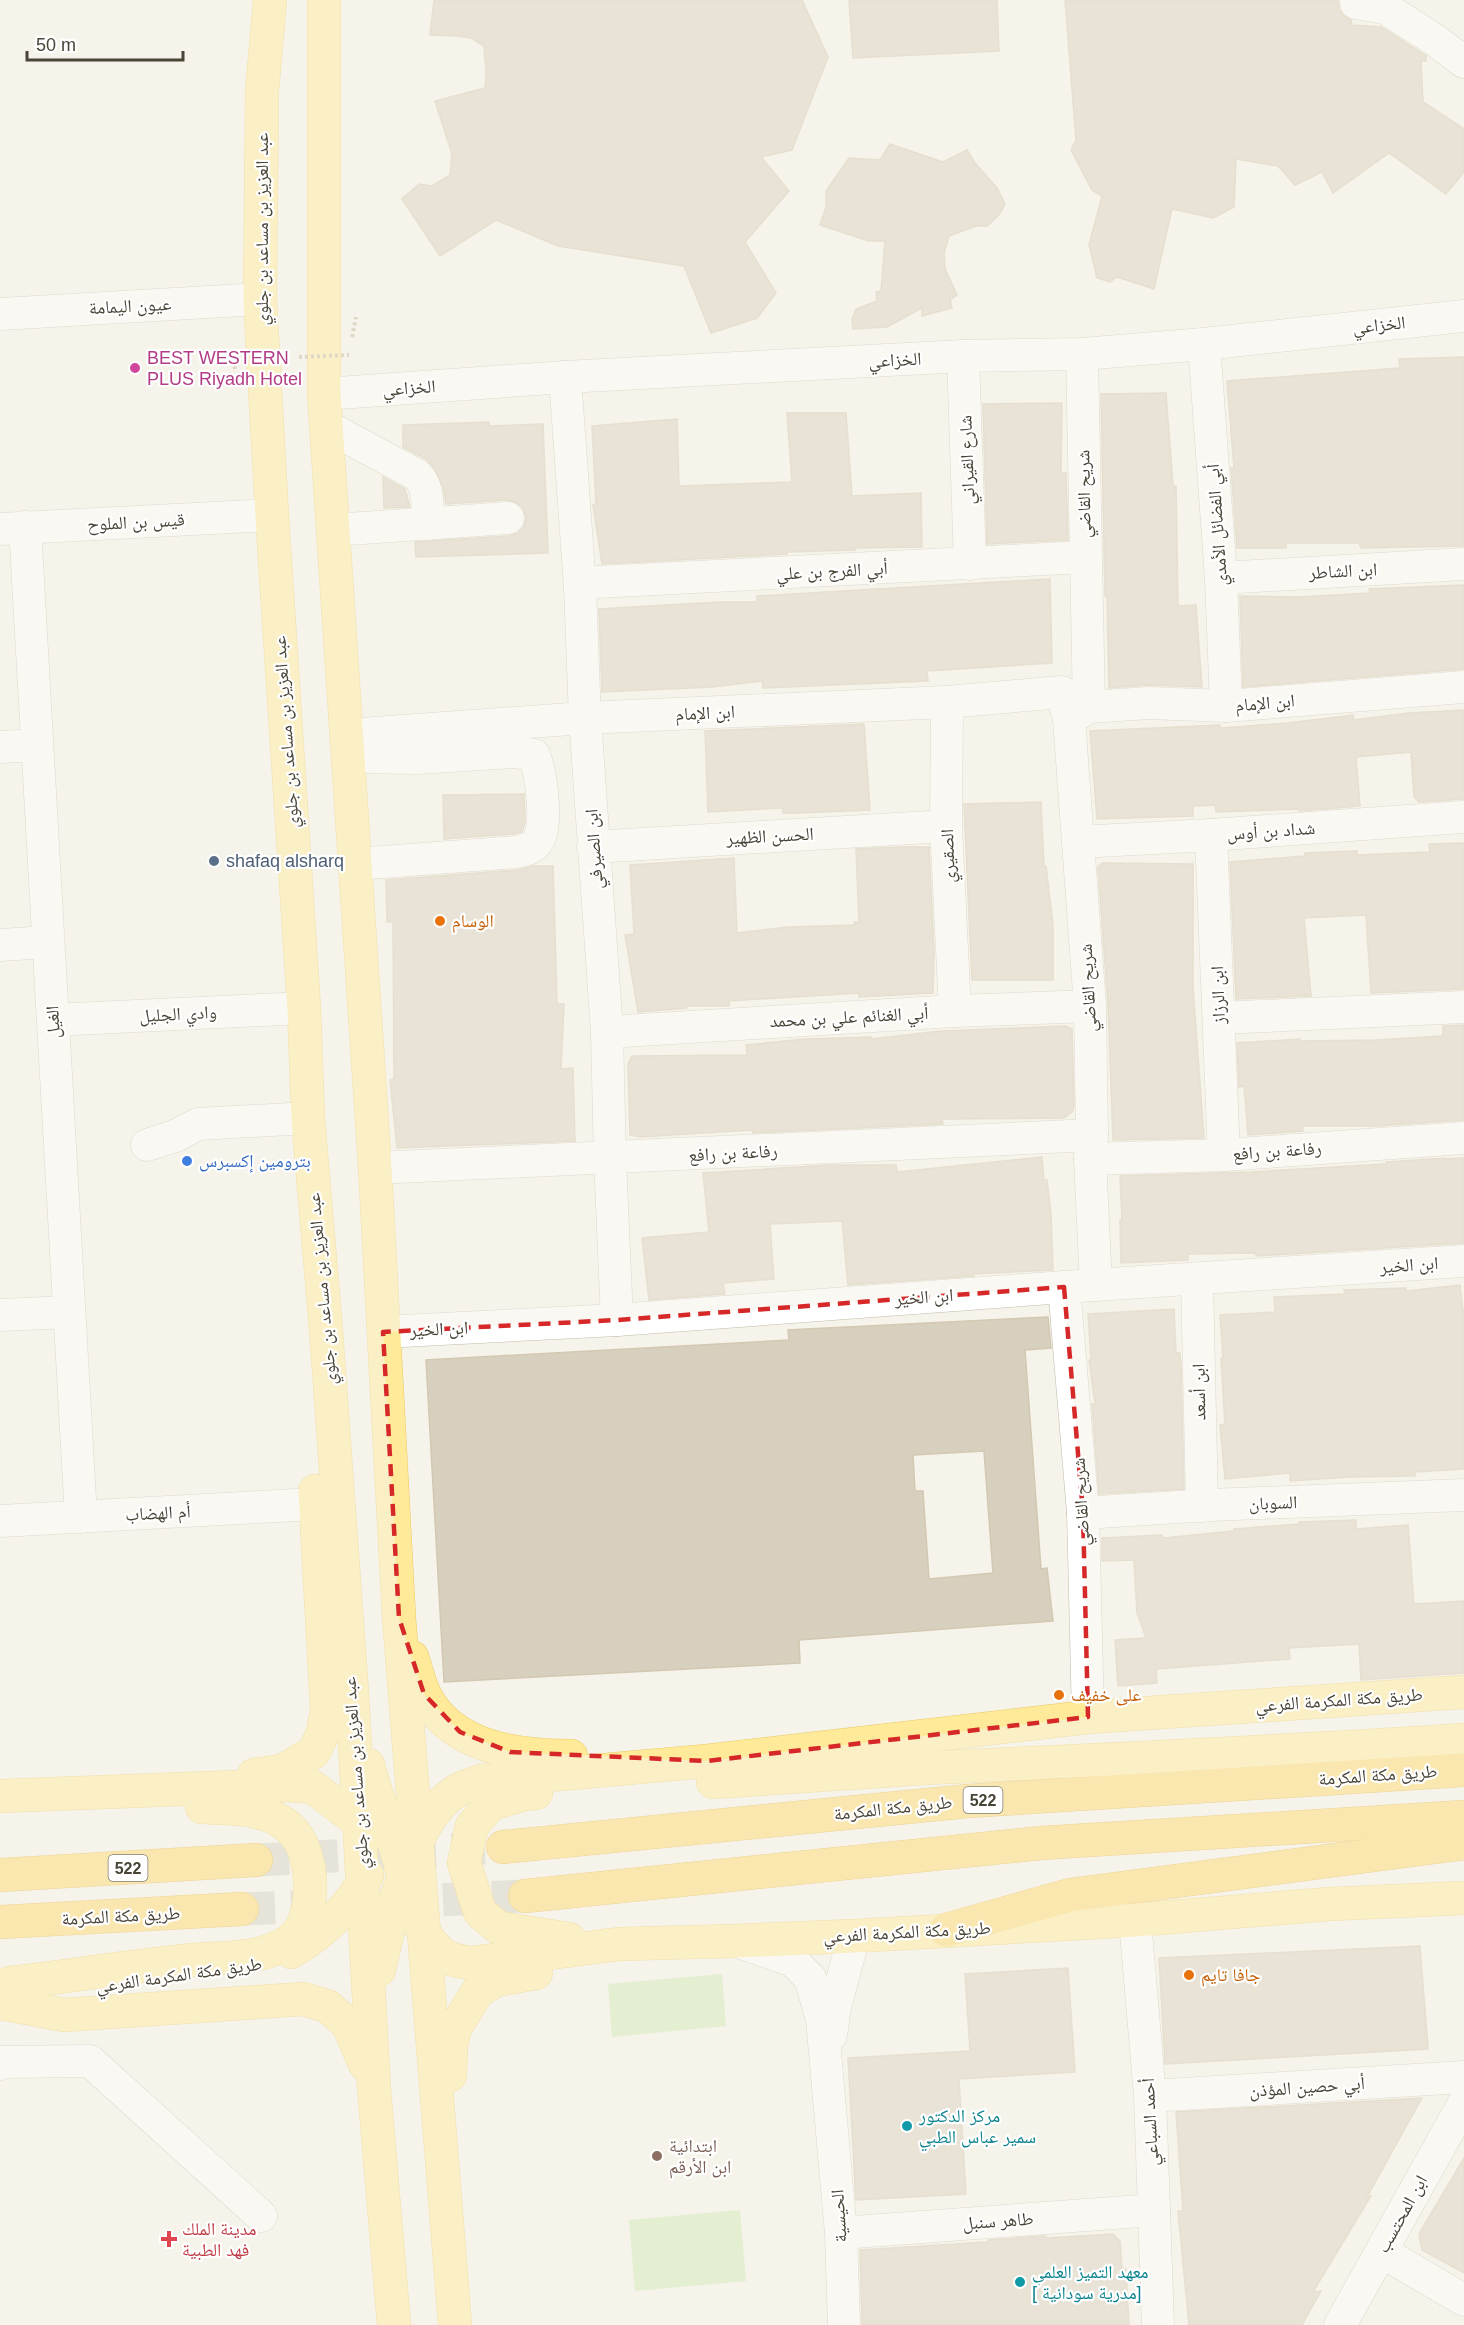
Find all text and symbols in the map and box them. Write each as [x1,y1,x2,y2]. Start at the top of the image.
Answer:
scale bar [27,24,183,62]
text: 50 m [36,35,76,55]
street label: عبد العزيز بن مساعد بن جلوي [252,133,277,325]
street label: عيون اليمامة [88,294,172,319]
street label: الخزاعي [1352,312,1407,342]
place label: BEST WESTERN PLUS Riyadh Hotel [147,348,302,389]
street label: الخزاعي [868,349,922,376]
marker: BEST WESTERN PLUS Riyadh Hotel [128,361,142,375]
street label: الخزاعي [382,376,437,404]
street label: شارع القيراني [955,415,983,505]
street label: شريح القاضي [1073,450,1099,538]
street label: أبي الفضائل الأمدي [1202,463,1236,587]
street label: قيس بن الملوح [87,509,185,537]
street label: أبي الفرج بن علي [776,557,889,588]
street label: ابن الشاطر [1307,559,1378,584]
street label: عبد العزيز بن مساعد بن جلوي [269,635,307,829]
street label: ابن الإمام [1234,690,1296,718]
street label: ابن الإمام [675,701,736,727]
street label: ابن الصيرفي [581,808,611,890]
street label: شداد بن أوس [1226,817,1316,845]
street label: الحسن الظهير [725,824,814,849]
street label: الصقيري [937,829,964,883]
place label: shafaq alsharq [226,851,344,871]
marker: shafaq alsharq [207,854,221,868]
place label: الوسام [452,911,494,933]
marker: الوسام [433,914,447,928]
street label: شريح القاضي [1076,943,1105,1033]
street label: ابن الرزاز [1207,965,1230,1025]
street label: وادي الجليل [139,1002,218,1031]
street label: أبي الغنائم علي بن محمد [769,1002,929,1036]
street label: الغيل [42,1005,65,1039]
street label: رفاعة بن رافع [1232,1138,1322,1166]
street label: رفاعة بن رافع [688,1141,778,1167]
place label: بترومين إكسبرس [199,1151,311,1173]
marker: بترومين إكسبرس [180,1154,194,1168]
street label: عبد العزيز بن مساعد بن جلوي [304,1192,345,1386]
street label: ابن الخير [1378,1253,1439,1278]
street label: ابن الخير [893,1285,954,1310]
street label: ابن الخير [408,1317,469,1342]
street label: ابن أسعد [1188,1363,1210,1421]
street label: شريح القاضي [1069,1457,1098,1547]
street label: السوبان [1248,1492,1298,1515]
street label: أم الهضاب [125,1501,191,1527]
street label: عبد العزيز بن مساعد بن جلوي [339,1676,377,1870]
street label: طريق مكة المكرمة الفرعي [1255,1684,1424,1720]
place label: على خفيف [1071,1685,1141,1706]
marker: على خفيف [1052,1688,1066,1702]
street label: طريق مكة المكرمة [1318,1761,1438,1790]
road number: 522 [964,1787,1002,1813]
street label: طريق مكة المكرمة [833,1792,953,1825]
road number: 522 [108,1855,148,1881]
street label: طريق مكة المكرمة [61,1903,181,1930]
street label: طريق مكة المكرمة الفرعي [823,1918,991,1951]
street label: طريق مكة المكرمة الفرعي [95,1953,264,2001]
place label: جافا تايم [1201,1965,1261,1987]
marker: جافا تايم [1182,1968,1196,1982]
street label: أبي حصين المؤذن [1248,2072,1366,2106]
street label: أحمد السباعي [1137,2077,1167,2167]
place label: مركز الدكتور سمير عباس الطبي [918,2106,1036,2152]
marker: مركز الدكتور سمير عباس الطبي [900,2119,914,2133]
place label: ابتدائية ابن الأرقم [669,2136,731,2179]
marker: ابتدائية ابن الأرقم [650,2149,664,2163]
street label: ابن المحتسب [1373,2172,1432,2257]
street label: الحيسية [827,2189,851,2243]
street label: طاهر سنبل [962,2209,1034,2234]
place label: مدينة الملك فهد الطبية [182,2219,257,2261]
marker: مدينة الملك فهد الطبية [160,2230,178,2248]
place label: معهد التميز العلمي [ مدرية سودانية] [1032,2262,1149,2303]
marker: معهد التميز العلمي [ مدرية سودانية] [1013,2275,1027,2289]

